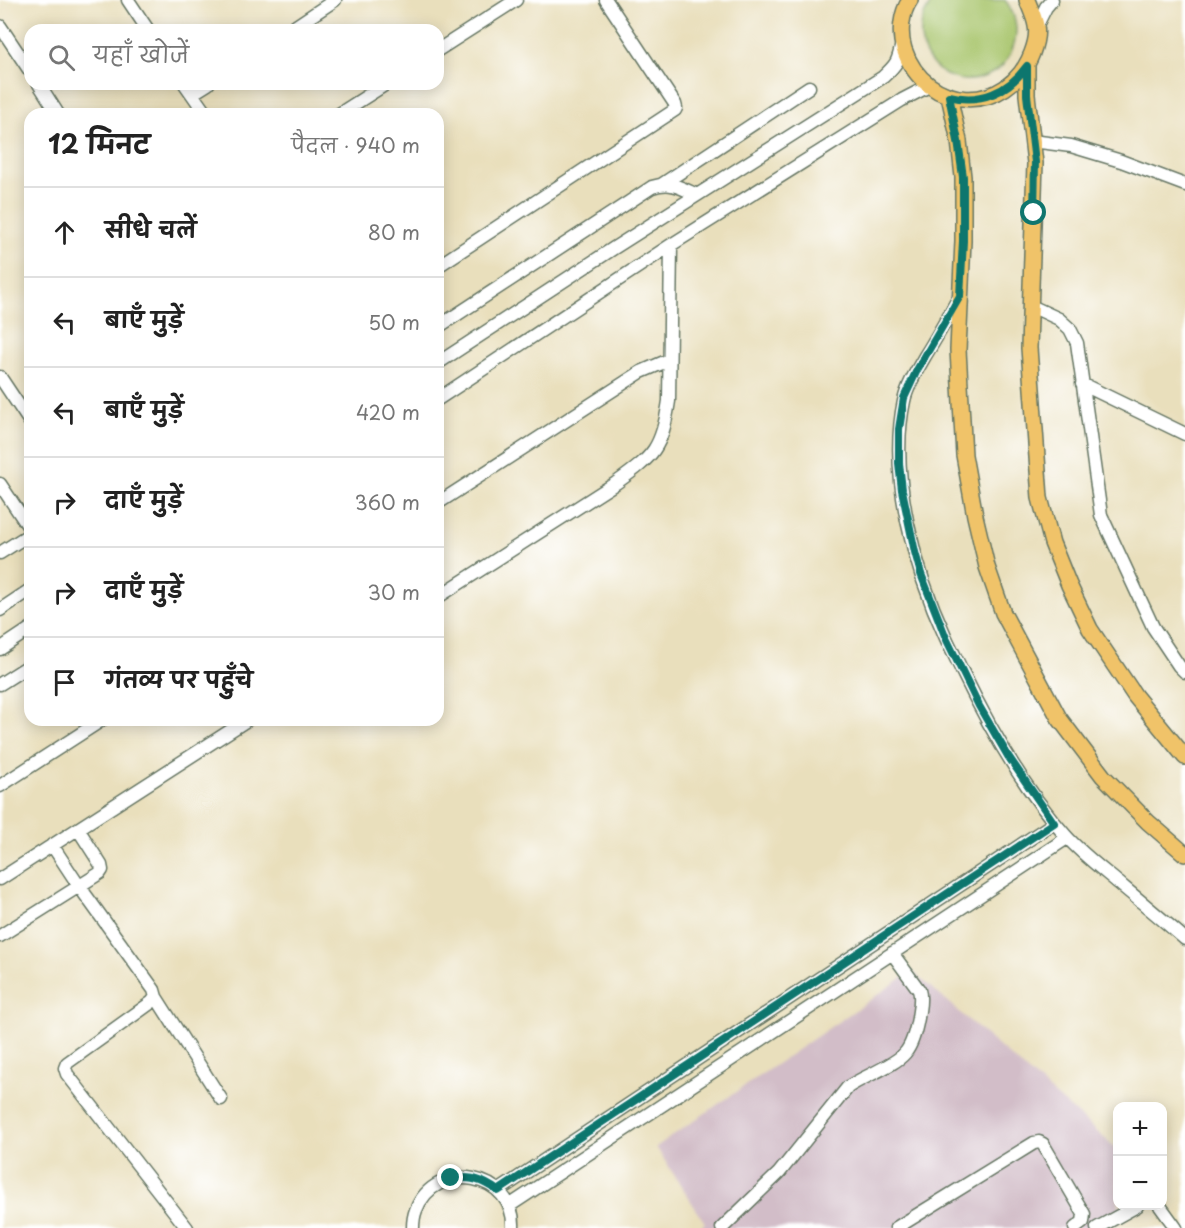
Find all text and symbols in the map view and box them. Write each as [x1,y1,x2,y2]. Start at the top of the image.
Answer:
search box [24,24,444,90]
text: यहाँ खोजें [93,37,189,70]
icon: search [45,41,78,74]
text: 12 मिनट [48,124,150,163]
text: पैदल · 940 m [291,130,420,160]
route start [1020,199,1046,225]
text: सीधे चलें [105,212,197,245]
icon: ahead [48,216,81,249]
text: 80 m [368,217,420,247]
text: बाएँ मुड़ें [105,302,184,335]
icon: left [48,306,81,339]
text: 50 m [368,307,420,337]
text: बाएँ मुड़ें [105,392,184,425]
icon: left [48,396,81,429]
text: 420 m [356,397,420,427]
text: दाएँ मुड़ें [105,482,183,515]
icon: right [48,486,81,519]
text: 360 m [354,487,420,517]
text: दाएँ मुड़ें [105,572,183,605]
icon: right [48,576,81,609]
text: 30 m [367,577,420,607]
text: गंतव्य पर पहुँचे [105,662,253,695]
icon: arrive [48,666,81,699]
map controls [1113,1102,1167,1210]
button: + [1113,1102,1167,1156]
button: − [1113,1156,1167,1210]
route end [437,1164,463,1190]

